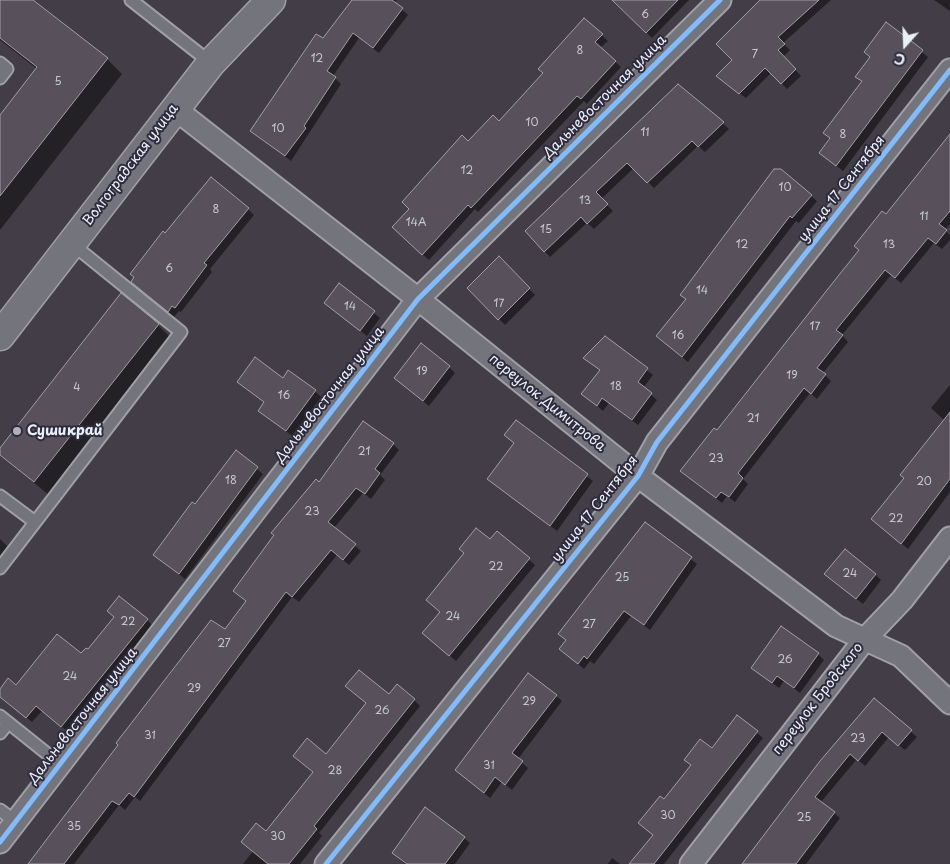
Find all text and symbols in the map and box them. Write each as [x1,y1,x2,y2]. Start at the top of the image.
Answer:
house number: 6 [641,8,649,22]
north arrow [880,20,930,70]
street label: Дальневосточная улица [540,32,670,162]
house number: 8 [577,44,583,58]
house number: 7 [752,48,758,62]
text: С [891,48,908,71]
house number: 12 [311,52,323,66]
house number: 5 [54,75,62,89]
street label: Волгоградская улица [80,101,182,229]
house number: 10 [526,116,538,130]
house number: 10 [272,122,284,136]
house number: 11 [640,126,650,140]
house number: 8 [840,128,846,142]
street label: улица 17 Сентября [795,132,889,246]
house number: 12 [461,164,473,178]
house number: 10 [779,181,791,195]
house number: 13 [579,194,591,208]
house number: 8 [213,203,219,217]
house number: 11 [919,210,929,224]
house number: 14А [406,216,426,230]
house number: 15 [540,223,552,237]
house number: 12 [736,238,748,252]
house number: 13 [883,238,895,252]
house number: 6 [165,262,173,276]
house number: 14 [696,284,708,298]
house number: 17 [494,297,504,311]
house number: 14 [344,300,356,314]
house number: 17 [810,320,820,334]
street label: Дальневосточная улица [272,324,388,466]
house number: 16 [672,329,684,343]
street label: переулок Димитрова [485,351,609,455]
house number: 19 [416,365,428,379]
house number: 19 [786,369,798,383]
house number: 18 [610,380,622,394]
house number: 4 [73,381,81,395]
house number: 16 [278,389,290,403]
house number: 21 [747,412,759,426]
place label: Сушикрай [27,423,103,439]
marker: Сушикрай [11,425,23,437]
house number: 21 [358,445,370,459]
street label: улица 17 Сентября [548,452,642,566]
house number: 23 [709,452,723,466]
house number: 18 [225,474,237,488]
house number: 20 [916,475,932,489]
house number: 23 [305,505,319,519]
house number: 22 [889,512,903,526]
house number: 22 [489,560,503,574]
house number: 24 [843,567,857,581]
house number: 25 [615,571,629,585]
house number: 24 [446,610,460,624]
house number: 22 [121,615,135,629]
house number: 27 [582,618,596,632]
house number: 27 [217,637,231,651]
street label: переулок Бродского [769,640,867,758]
street label: Дальневосточная улица [25,645,141,787]
house number: 26 [777,653,793,667]
house number: 24 [63,670,77,684]
house number: 29 [187,682,201,696]
house number: 29 [522,695,536,709]
house number: 26 [374,704,390,718]
house number: 31 [144,729,156,743]
house number: 23 [851,732,865,746]
house number: 31 [483,759,495,773]
house number: 28 [328,764,342,778]
house number: 30 [660,809,676,823]
house number: 25 [797,811,811,825]
house number: 35 [67,820,81,834]
house number: 30 [270,830,286,844]

